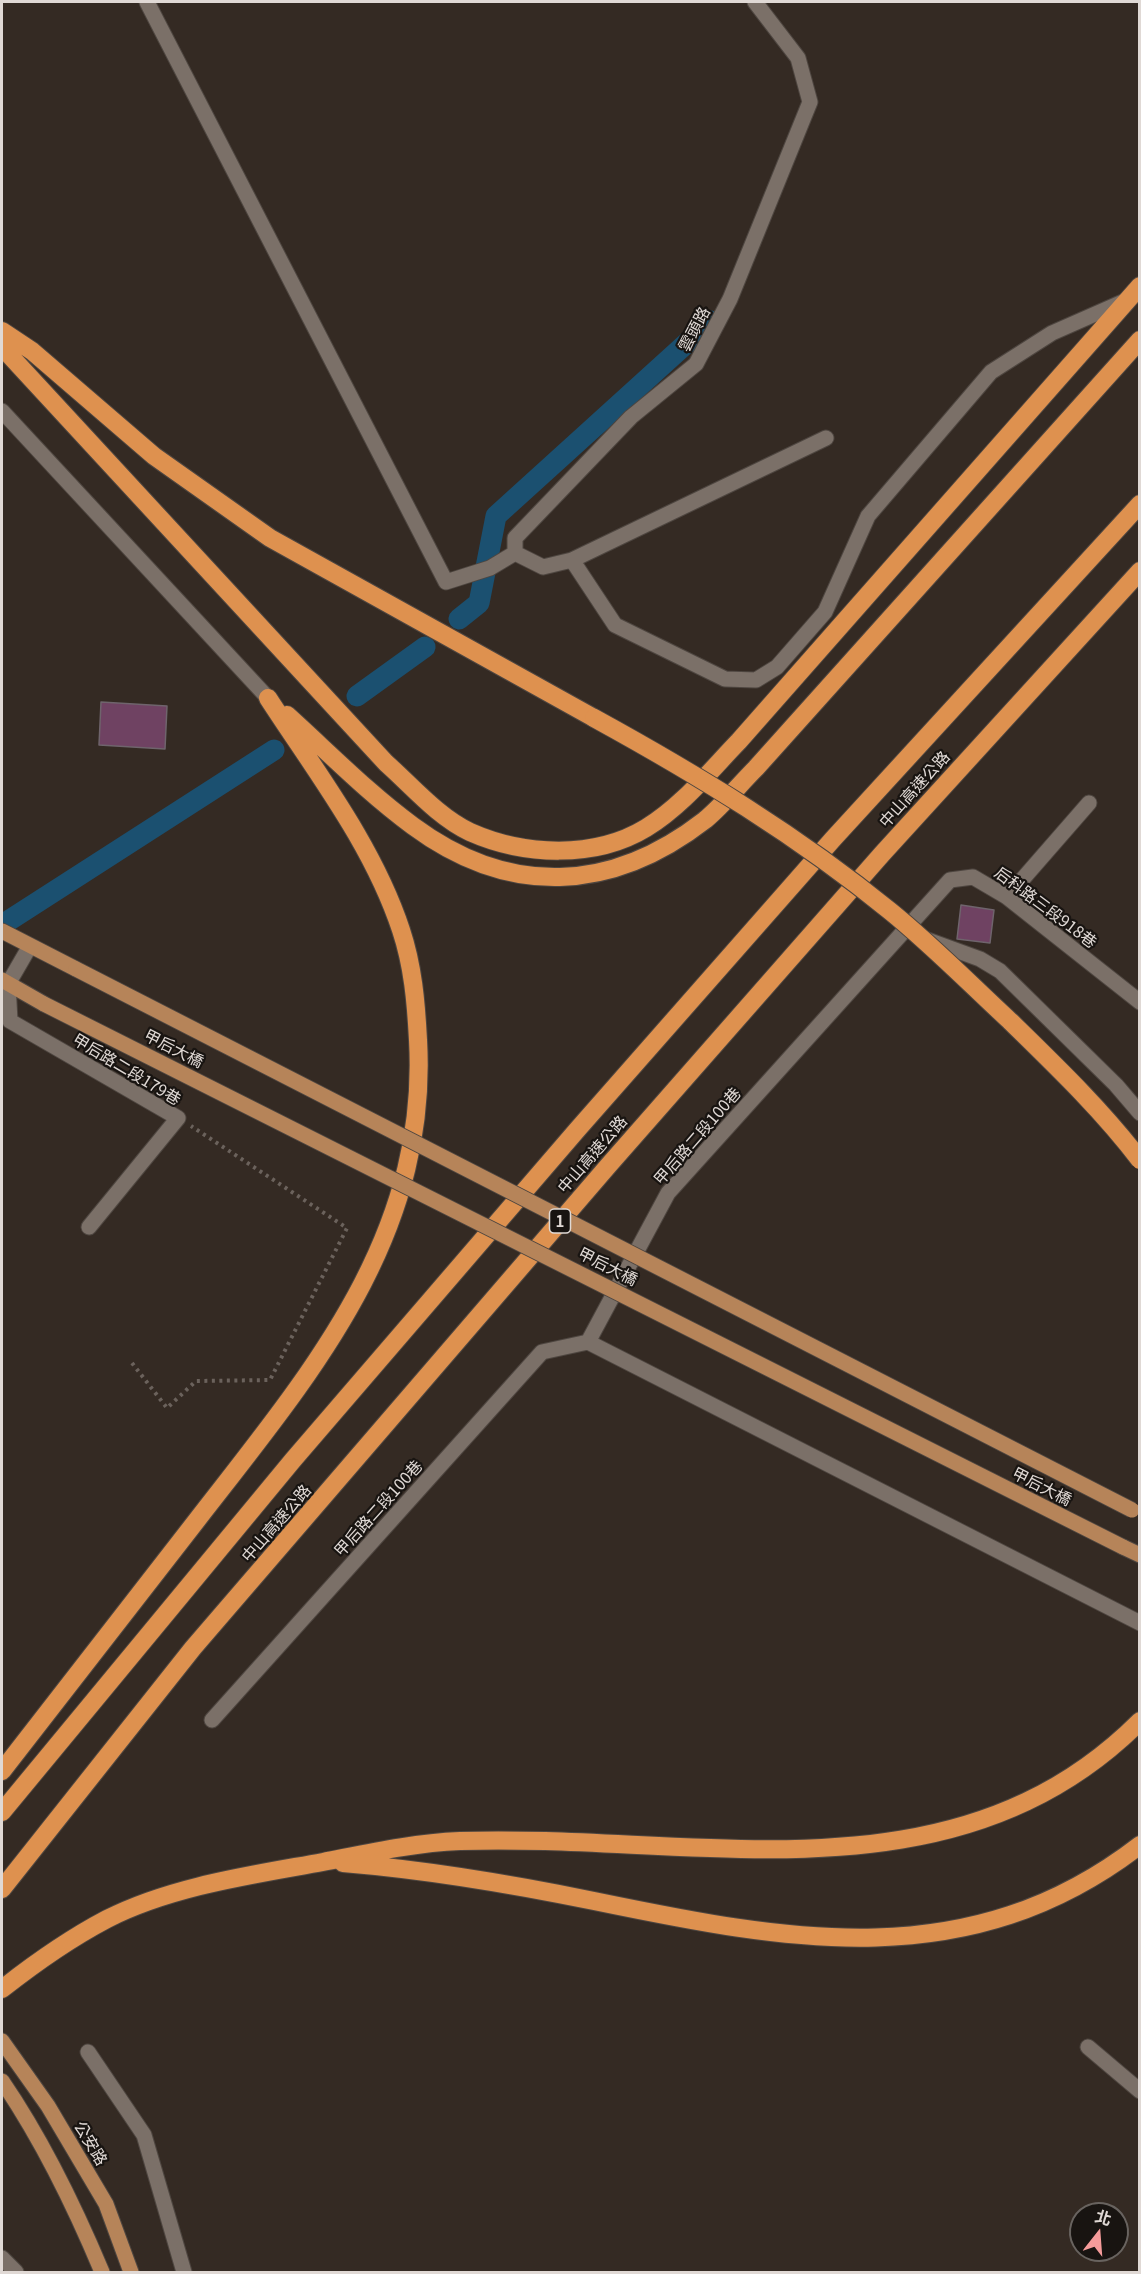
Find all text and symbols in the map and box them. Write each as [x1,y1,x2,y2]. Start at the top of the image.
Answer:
street label: 雲頭路 [674,303,714,355]
street label: 中山高速公路 [875,747,953,831]
street label: 后科路三段918巷 [991,862,1101,952]
street label: 甲后大橋 [141,1025,207,1071]
street label: 甲后路二段179巷 [69,1029,185,1109]
street label: 甲后路二段100巷 [650,1083,744,1189]
street label: 中山高速公路 [553,1111,631,1197]
road number: 1 [550,1209,570,1233]
street label: 甲后大橋 [575,1243,641,1289]
street label: 甲后路二段100巷 [330,1456,426,1560]
street label: 甲后大橋 [1009,1463,1075,1509]
street label: 中山高速公路 [237,1480,315,1566]
street label: 公安路 [70,2117,112,2169]
north arrow [1069,2202,1129,2262]
text: 北 [1093,2203,1115,2231]

